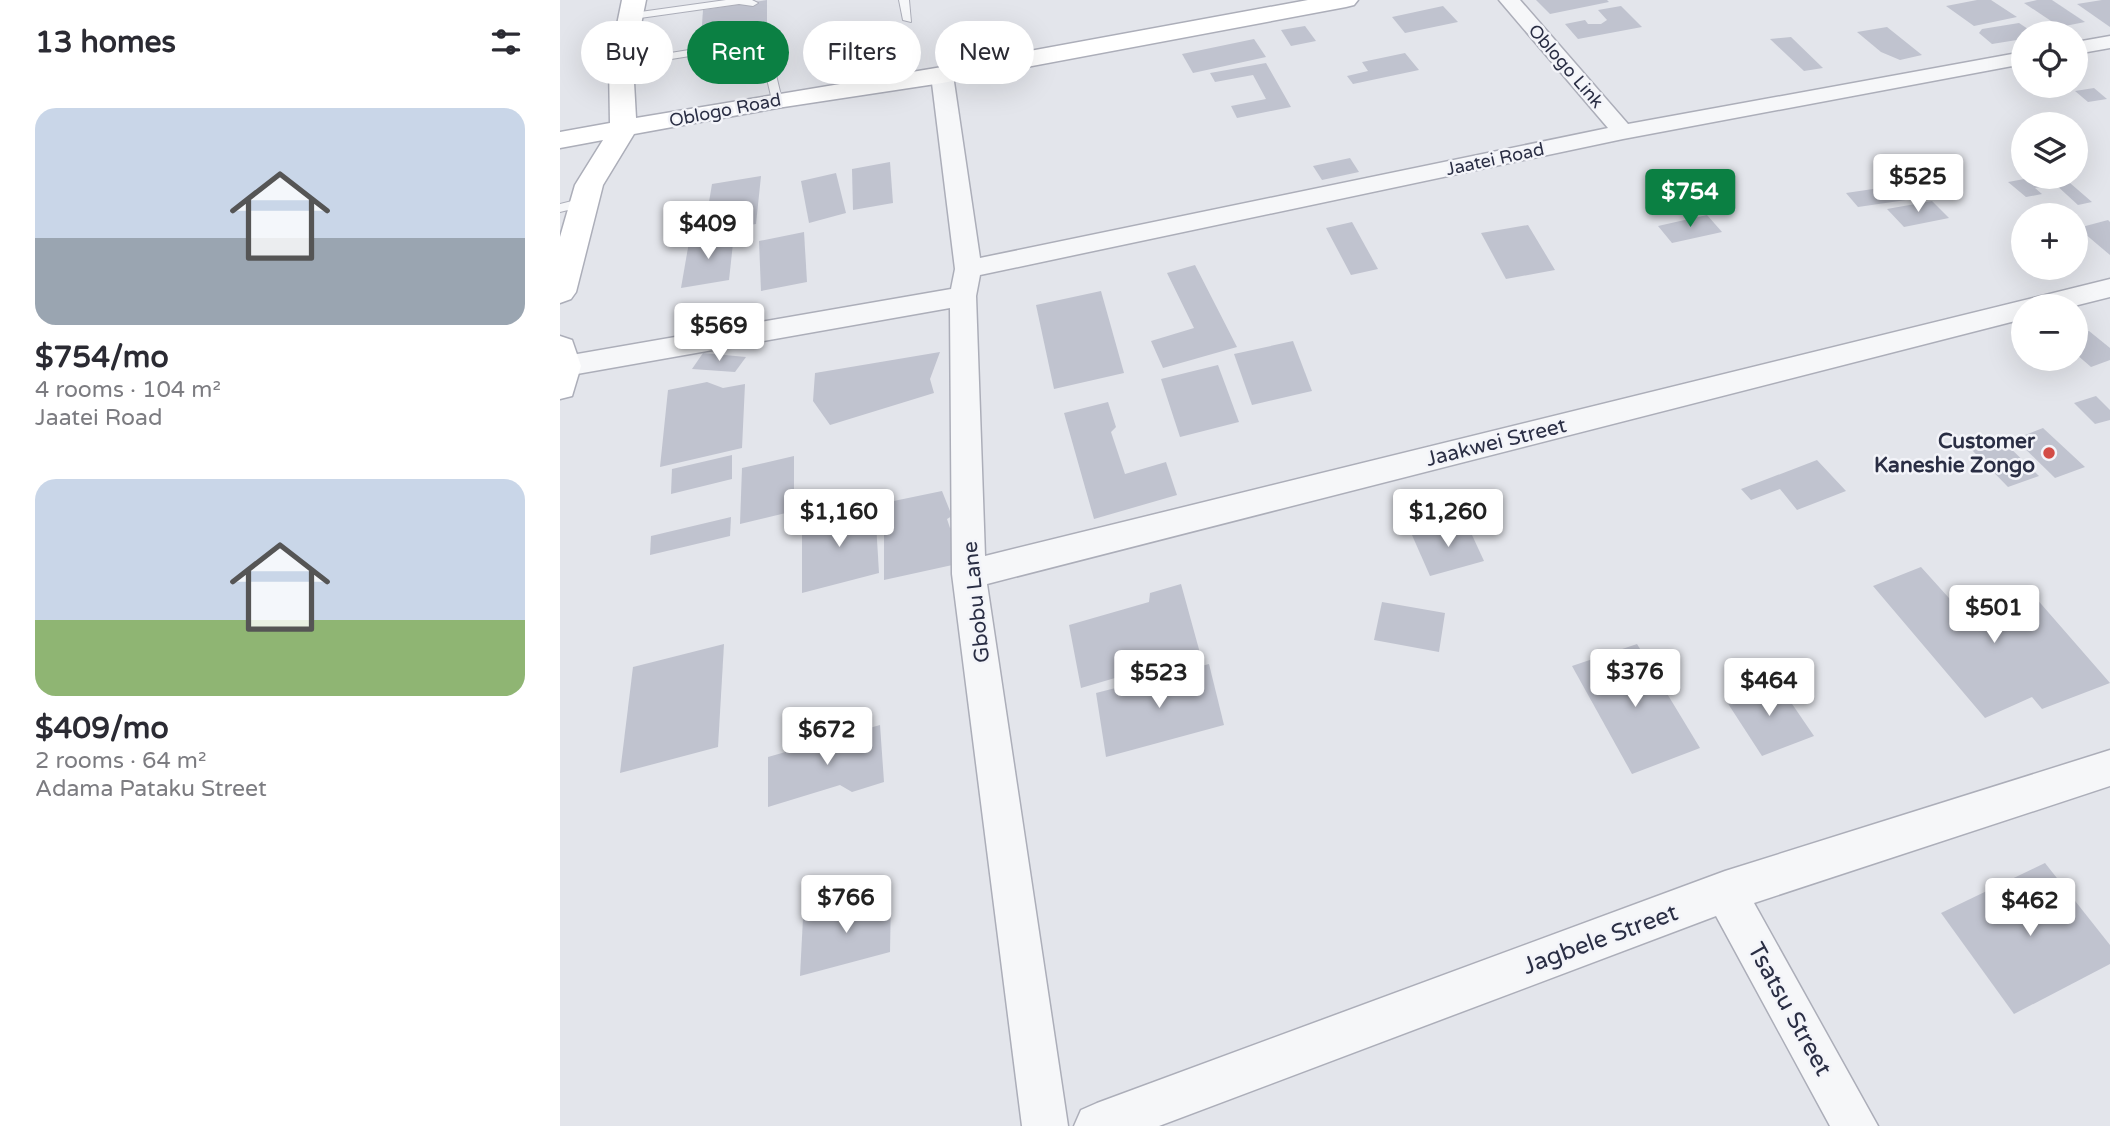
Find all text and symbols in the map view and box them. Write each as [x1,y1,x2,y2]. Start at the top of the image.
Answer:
street label: Oblogo Link [1524,20,1608,113]
chip: Buy [581,21,673,84]
chip: Rent [687,21,789,84]
chip: Filters [803,21,921,84]
chip: New [935,21,1034,84]
map controls [2011,21,2088,371]
button: locate [2011,21,2088,98]
icon: filters [487,23,525,61]
text: 13 homes [35,24,176,61]
street label: Oblogo Road [667,88,783,132]
button: layers [2011,112,2088,189]
street label: Jaatei Road [1444,138,1546,180]
icon: home [217,153,343,279]
pin: $525 [1877,154,1959,214]
text: $525 [1889,163,1947,191]
pin: $754 [1649,170,1731,229]
text: $754 [1661,178,1719,206]
pin: $409 [667,202,749,261]
button: + [2011,203,2088,280]
text: $409 [679,210,737,238]
button: − [2011,294,2088,371]
pin: $569 [678,304,760,363]
text: $569 [690,312,748,340]
text: $754/mo [35,339,169,376]
text: 4 rooms · 104 m² [35,376,221,404]
text: Jaatei Road [35,404,162,432]
street label: Jaakwei Street [1423,413,1569,472]
place label: Customer Kaneshie Zongo [1874,429,2036,478]
marker: Customer Kaneshie Zongo [2041,445,2057,461]
pin: $1,160 [782,490,896,549]
pin: $1,260 [1391,490,1505,549]
text: $1,160 [800,498,878,526]
text: $1,260 [1409,498,1487,526]
icon: home [217,524,343,650]
street label: Gbobu Lane [958,540,995,664]
pin: $501 [1953,586,2035,645]
text: $501 [1965,594,2023,622]
pin: $523 [1118,650,1200,710]
pin: $376 [1594,650,1676,709]
text: $376 [1606,658,1664,686]
pin: $464 [1728,658,1810,718]
text: $523 [1130,659,1188,687]
text: $464 [1740,667,1798,695]
pin: $672 [786,708,868,767]
text: $409/mo [35,710,169,747]
text: $672 [798,716,856,744]
text: 2 rooms · 64 m² [35,747,206,775]
text: Adama Pataku Street [35,775,267,803]
pin: $766 [805,876,887,935]
pin: $462 [1989,878,2071,938]
text: $766 [817,884,875,912]
text: $462 [2001,887,2059,915]
street label: Jagbele Street [1519,898,1682,981]
street label: Tsatsu Street [1741,938,1838,1081]

